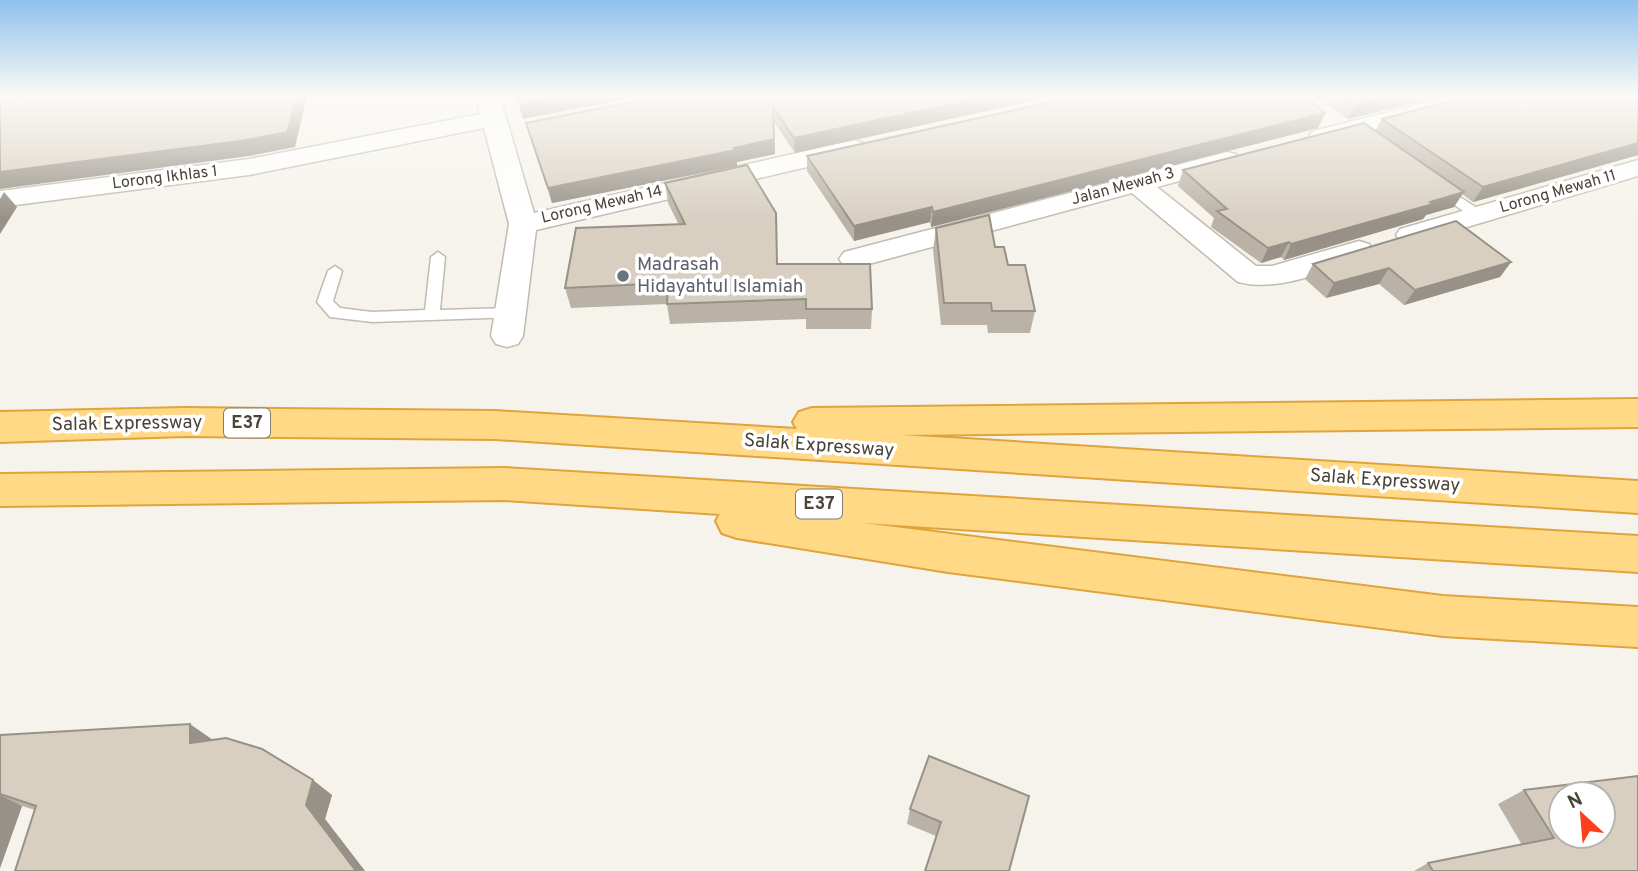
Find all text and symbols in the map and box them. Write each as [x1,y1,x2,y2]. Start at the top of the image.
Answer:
street label: Lorong Ikhlas 1 [111,162,219,194]
street label: Jalan Mewah 3 [1069,164,1177,210]
street label: Lorong Mewah 11 [1497,166,1619,218]
street label: Lorong Mewah 14 [539,181,665,229]
place label: Madrasah Hidayahtul Islamiah [637,253,803,299]
marker: Madrasah Hidayahtul Islamiah [615,268,631,284]
road number: E37 [224,408,270,438]
street label: Salak Expressway [51,411,203,437]
street label: Salak Expressway [743,429,895,463]
street label: Salak Expressway [1309,464,1461,498]
road number: E37 [796,490,842,518]
north arrow [1547,780,1617,850]
text: N [1564,788,1587,815]

